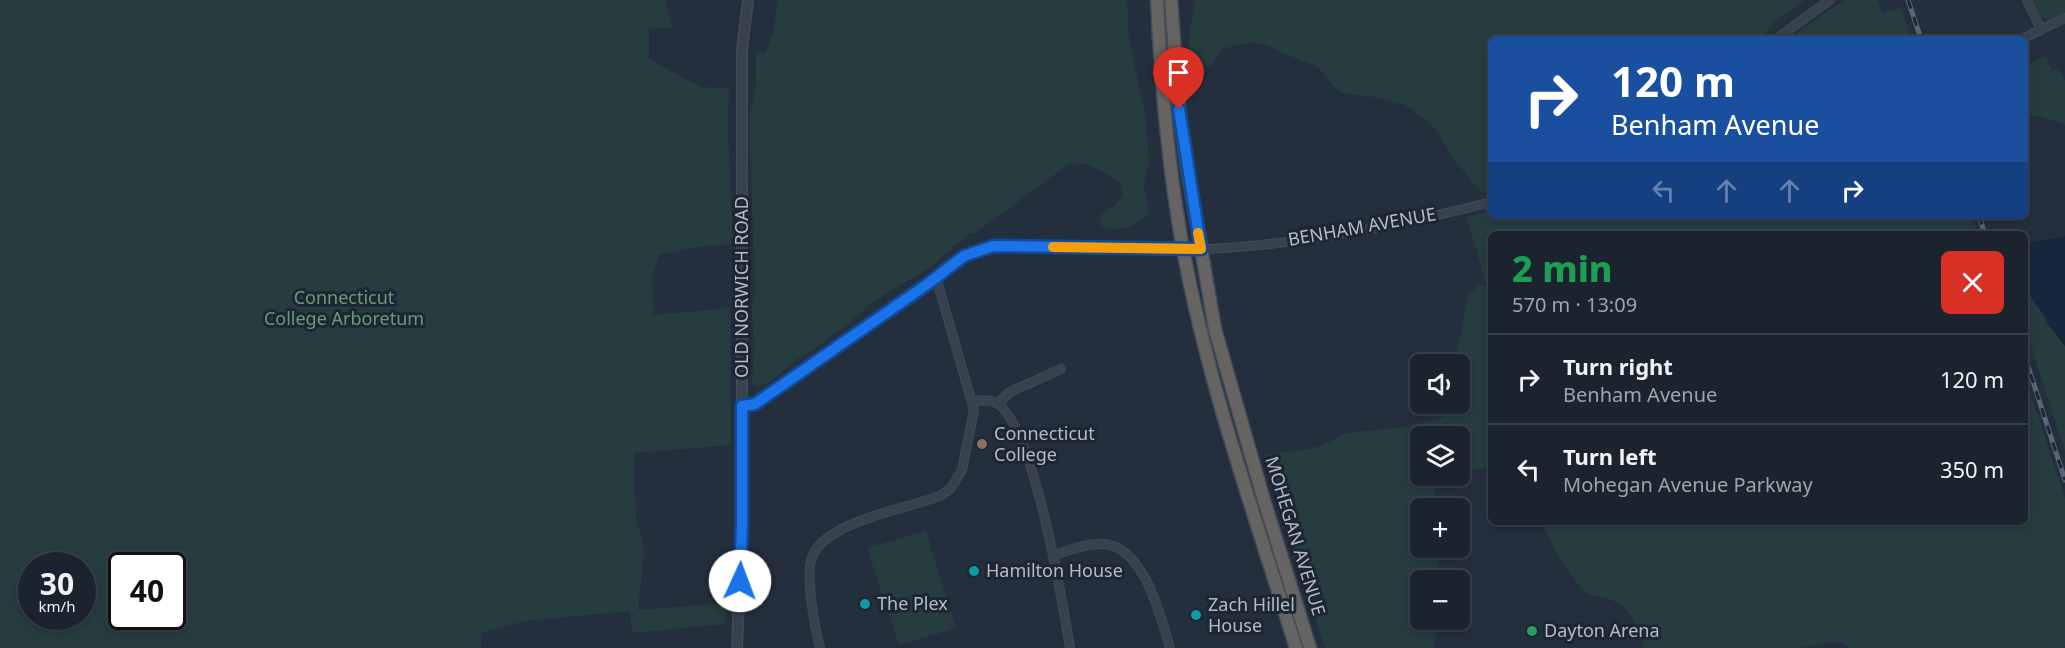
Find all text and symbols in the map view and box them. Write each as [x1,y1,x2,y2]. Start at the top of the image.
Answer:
pin [1153,47,1204,109]
text: 120 m [1611,52,1735,109]
icon: arrive [1162,56,1195,89]
icon: right [1512,60,1590,138]
text: Benham Avenue [1611,106,1819,143]
icon: left [1647,174,1680,207]
icon: ahead [1710,174,1743,207]
icon: ahead [1773,174,1806,207]
icon: right [1836,174,1869,207]
street label: OLD NORWICH ROAD [729,196,753,378]
street label: BENHAM AVENUE [1286,201,1438,251]
text: 2 min [1512,244,1613,293]
button: close [1941,251,2004,314]
park label: Connecticut College Arboretum [264,285,424,330]
text: 570 m · 13:09 [1512,291,1637,318]
text: Turn right [1563,351,1673,381]
map controls [1410,354,1470,630]
button: sound [1410,354,1470,414]
icon: right [1512,363,1545,396]
text: 120 m [1940,364,2004,394]
text: Benham Avenue [1563,381,1717,408]
place label: Connecticut College [994,421,1095,466]
button: layers [1410,426,1470,486]
marker: Connecticut College [975,437,989,451]
text: Turn left [1563,441,1657,471]
street label: MOHEGAN AVENUE [1260,453,1332,618]
icon: left [1512,453,1545,486]
text: 350 m [1940,454,2004,484]
text: Mohegan Avenue Parkway [1563,471,1813,498]
button: + [1410,498,1470,558]
position arrow [708,549,772,613]
speed limit sign: 40 [108,552,186,630]
place label: Hamilton House [986,558,1123,582]
text: 30 [40,563,74,604]
marker: Hamilton House [967,564,981,578]
button: − [1410,570,1470,630]
place label: The Plex [877,591,948,615]
place label: Zach Hillel House [1208,592,1295,637]
text: km/h [39,596,75,616]
marker: The Plex [858,597,872,611]
marker: Zach Hillel House [1189,608,1203,622]
place label: Dayton Arena [1544,618,1660,642]
marker: Dayton Arena [1525,624,1539,638]

